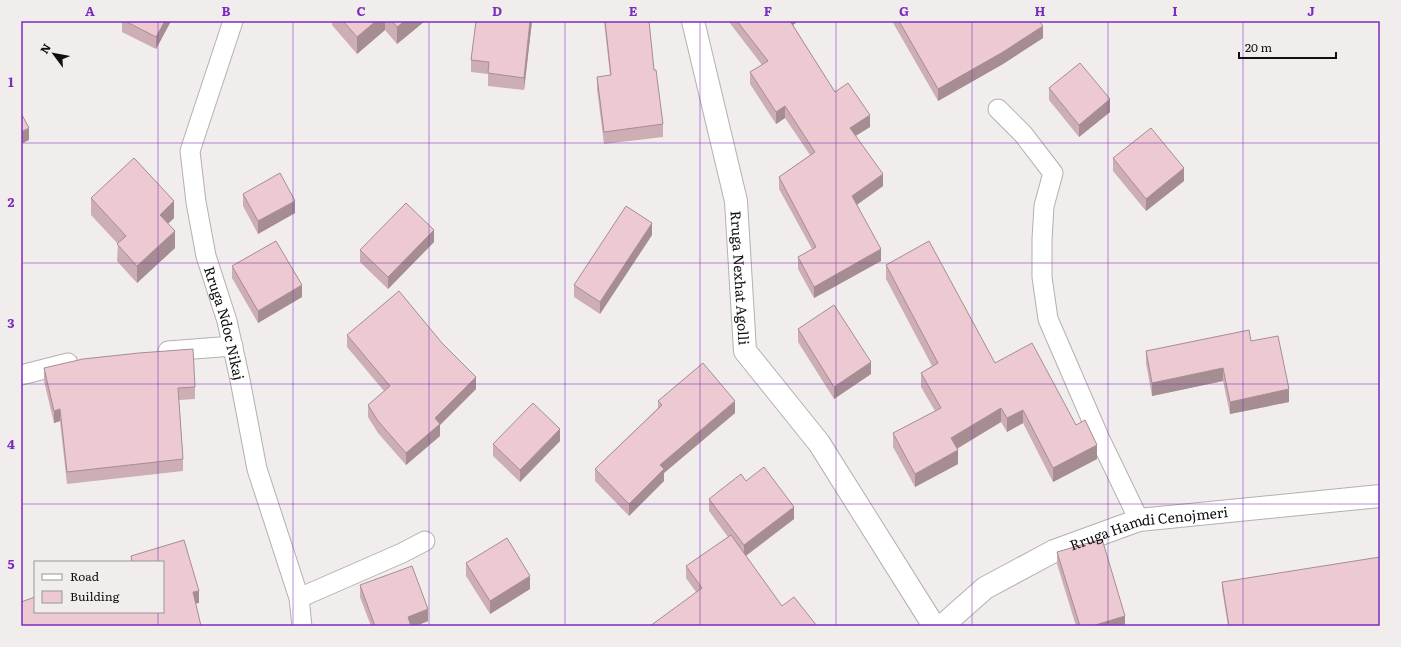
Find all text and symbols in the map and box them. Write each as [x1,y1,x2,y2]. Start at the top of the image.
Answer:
text: A [85,1,95,20]
text: B [222,1,231,20]
text: C [356,1,366,20]
text: D [492,1,502,20]
text: E [629,1,638,20]
text: F [764,1,772,20]
text: G [899,1,909,20]
text: H [1035,1,1046,20]
text: I [1172,1,1178,20]
text: J [1307,1,1315,20]
north arrow [34,34,74,74]
scale bar [1239,34,1336,60]
text: 20 m [1245,38,1272,56]
text: N [35,40,54,56]
text: 1 [8,72,14,91]
text: 2 [8,192,15,211]
street label: Rruga Nexhat Agolli [727,210,755,346]
street label: Rruga Ndoc Nikaj [200,264,250,382]
text: 3 [7,313,15,332]
text: 4 [7,434,15,453]
street label: Rruga Hamdi Cenojmeri [1066,501,1229,555]
text: 5 [7,554,15,573]
legend [34,561,164,613]
text: Road [70,567,100,585]
text: Building [70,587,120,605]

